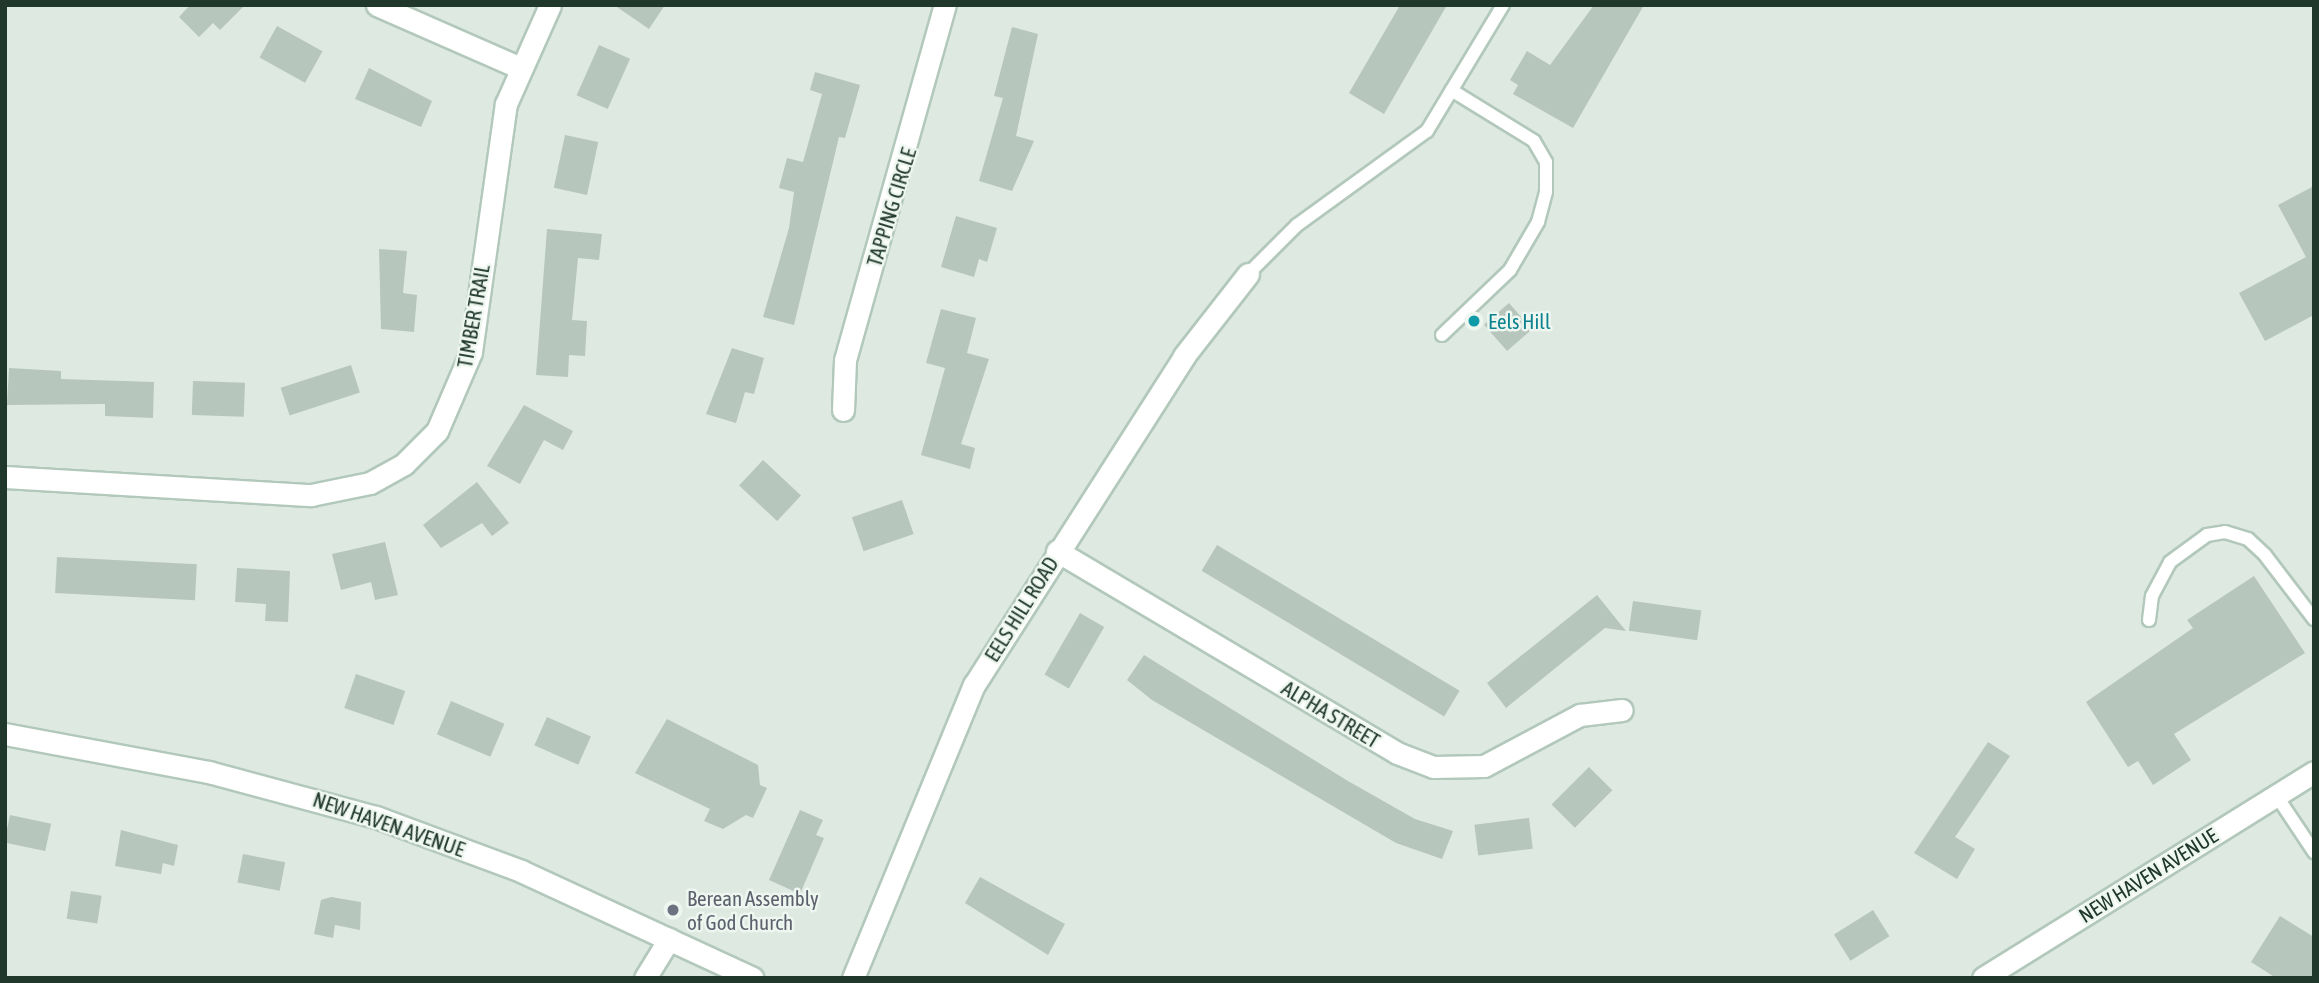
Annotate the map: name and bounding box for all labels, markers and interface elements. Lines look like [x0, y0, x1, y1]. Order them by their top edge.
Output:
street label: TAPPING CIRCLE [861, 145, 921, 269]
street label: TIMBER TRAIL [452, 262, 494, 370]
place label: Eels Hill [1488, 308, 1550, 334]
marker: Eels Hill [1466, 313, 1482, 329]
street label: EELS HILL ROAD [979, 552, 1063, 666]
street label: ALPHA STREET [1277, 675, 1385, 753]
street label: NEW HAVEN AVENUE [310, 786, 468, 862]
street label: NEW HAVEN AVENUE [2074, 822, 2222, 928]
place label: Berean Assembly of God Church [687, 885, 819, 935]
marker: Berean Assembly of God Church [665, 902, 681, 918]

